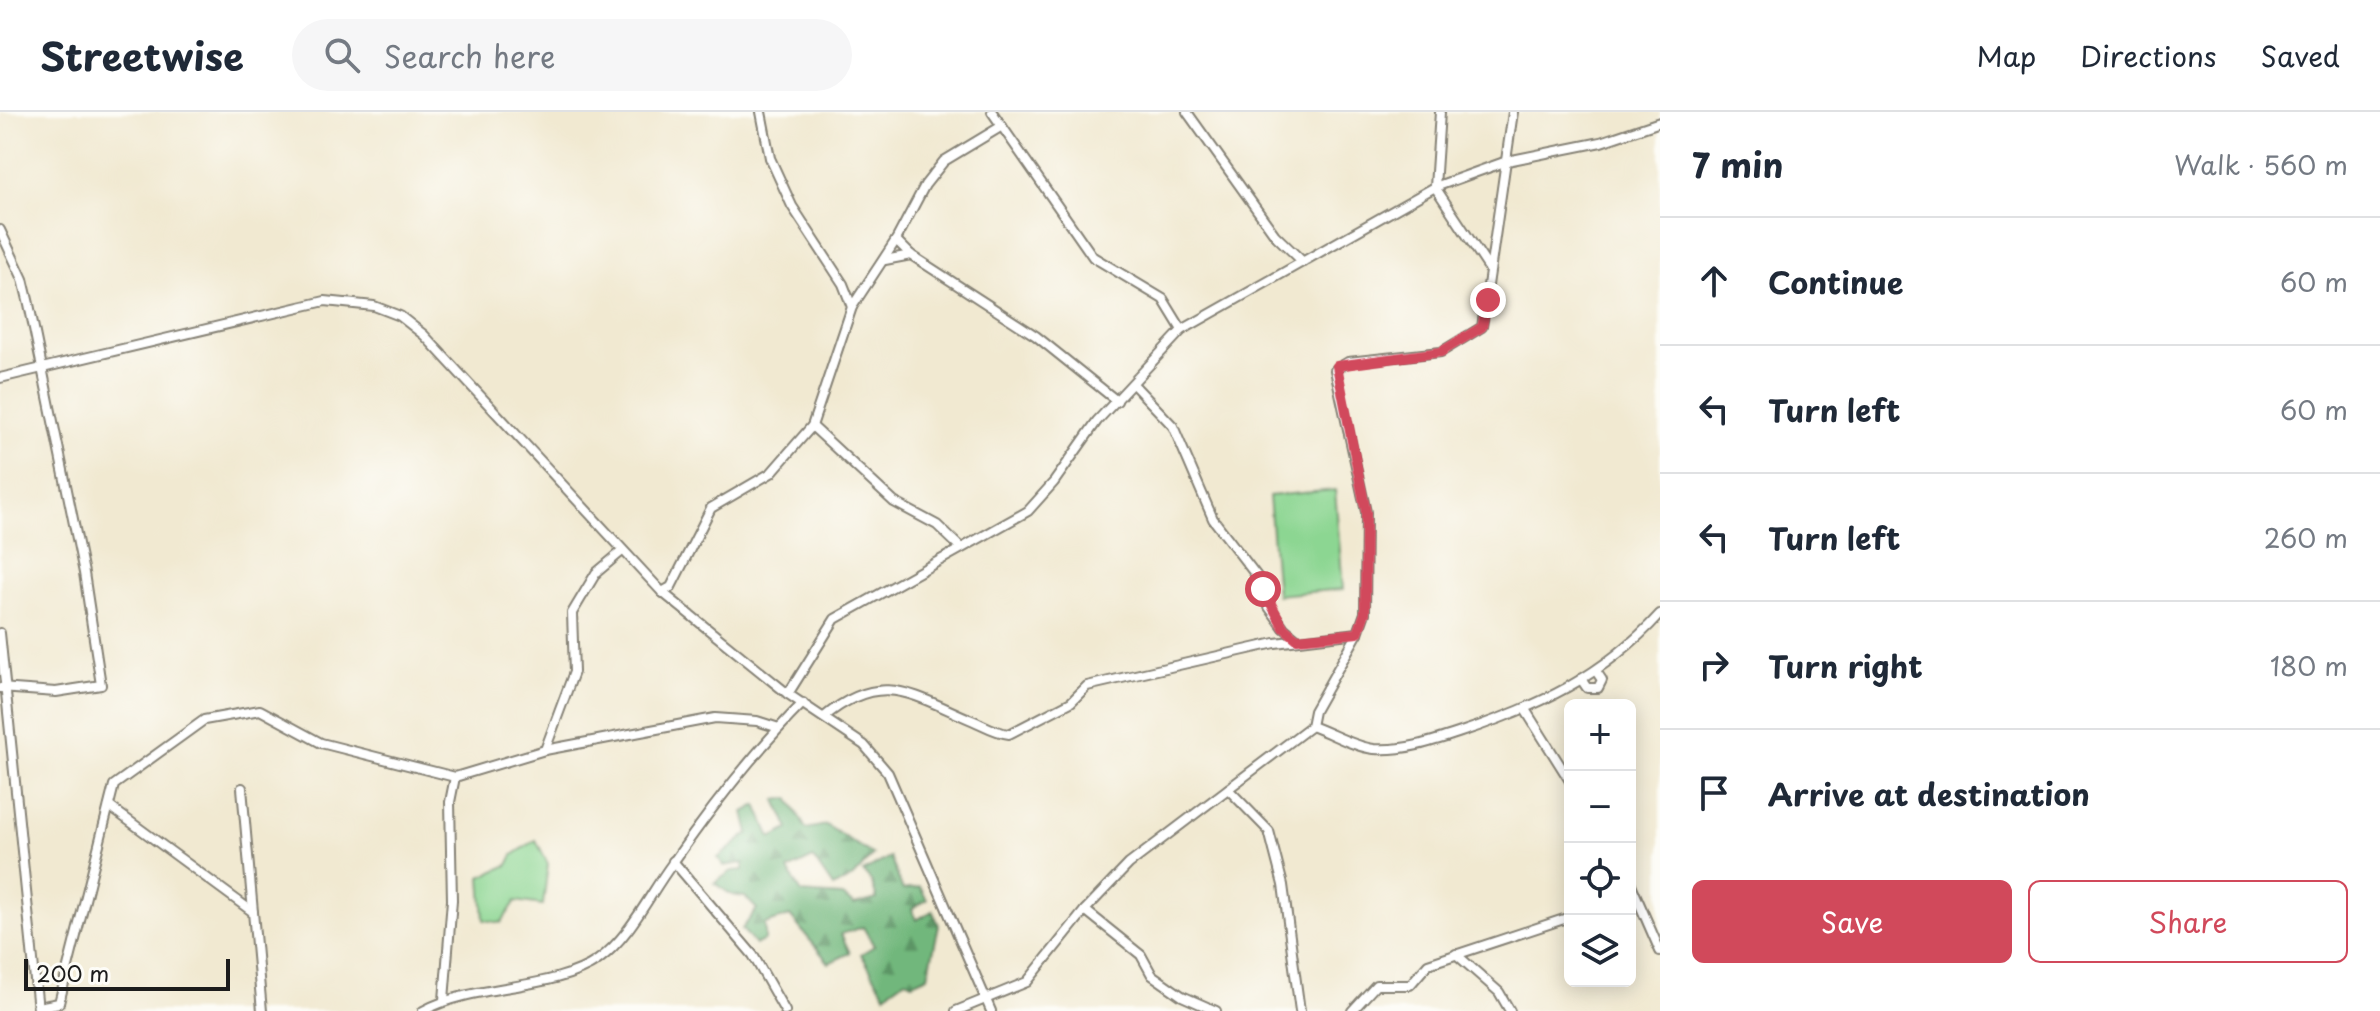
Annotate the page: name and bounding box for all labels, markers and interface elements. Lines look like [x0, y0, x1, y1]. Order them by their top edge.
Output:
search box [292, 19, 852, 91]
text: Streetwise [40, 27, 244, 84]
icon: search [320, 33, 364, 77]
text: Search here [384, 33, 555, 78]
text: Map [1977, 34, 2036, 77]
text: Directions [2080, 34, 2217, 77]
text: Saved [2261, 34, 2340, 77]
text: 7 min [1692, 138, 1783, 190]
text: Walk · 560 m [2174, 145, 2348, 184]
icon: ahead [1692, 259, 1736, 303]
text: Continue [1768, 259, 1903, 304]
text: 60 m [2280, 262, 2348, 301]
route end [1470, 282, 1506, 318]
icon: left [1692, 387, 1736, 431]
text: Turn left [1768, 387, 1900, 432]
text: 60 m [2280, 390, 2348, 429]
icon: left [1692, 515, 1736, 559]
text: Turn left [1768, 515, 1900, 560]
text: 260 m [2264, 518, 2348, 557]
route start [1245, 571, 1281, 607]
icon: right [1692, 643, 1736, 687]
text: Turn right [1768, 643, 1923, 688]
text: 180 m [2270, 646, 2348, 685]
map controls [1564, 699, 1636, 987]
button: + [1564, 699, 1636, 771]
button: − [1564, 771, 1636, 843]
icon: arrive [1692, 771, 1736, 815]
text: Arrive at destination [1768, 771, 2090, 816]
button: locate [1564, 843, 1636, 915]
button: Save [1692, 880, 2012, 963]
button: Share [2028, 880, 2348, 963]
button: layers [1564, 915, 1636, 987]
scale bar [24, 955, 230, 991]
text: 200 m [36, 956, 109, 989]

